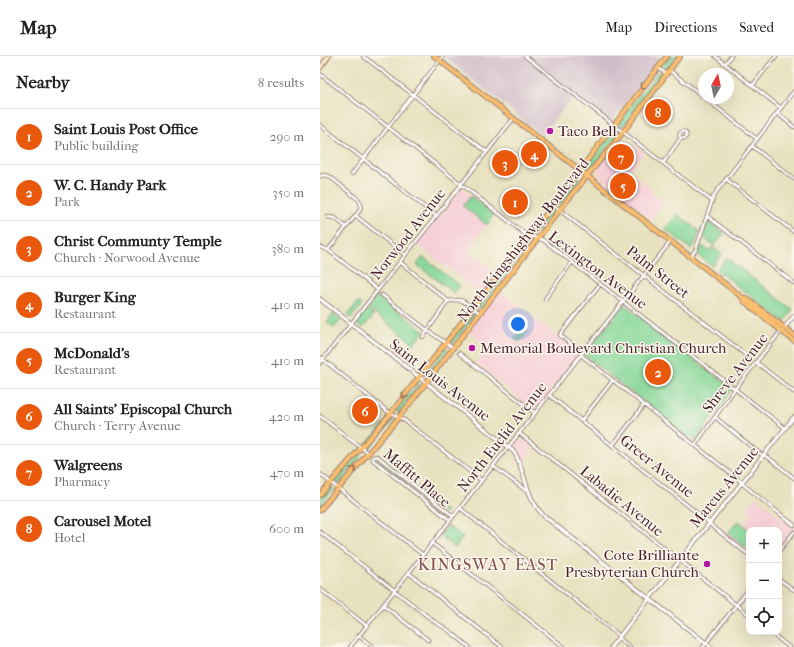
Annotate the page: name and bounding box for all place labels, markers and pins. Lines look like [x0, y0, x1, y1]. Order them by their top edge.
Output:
pin: 8 [645, 97, 671, 127]
place label: Taco Bell [558, 122, 617, 140]
marker: Taco Bell [545, 126, 555, 136]
pin: 4 [521, 139, 547, 169]
pin: 7 [608, 142, 634, 172]
pin: 3 [492, 148, 518, 178]
pin: 5 [610, 171, 636, 201]
pin: 1 [502, 187, 528, 217]
place label: Memorial Boulevard Christian Church [480, 339, 727, 357]
marker: Memorial Boulevard Christian Church [467, 343, 477, 353]
pin: 2 [645, 357, 671, 387]
pin: 6 [352, 396, 378, 426]
place label: Cote Brilliante Presbyterian Church [565, 546, 700, 581]
marker: Cote Brilliante Presbyterian Church [702, 559, 712, 569]

